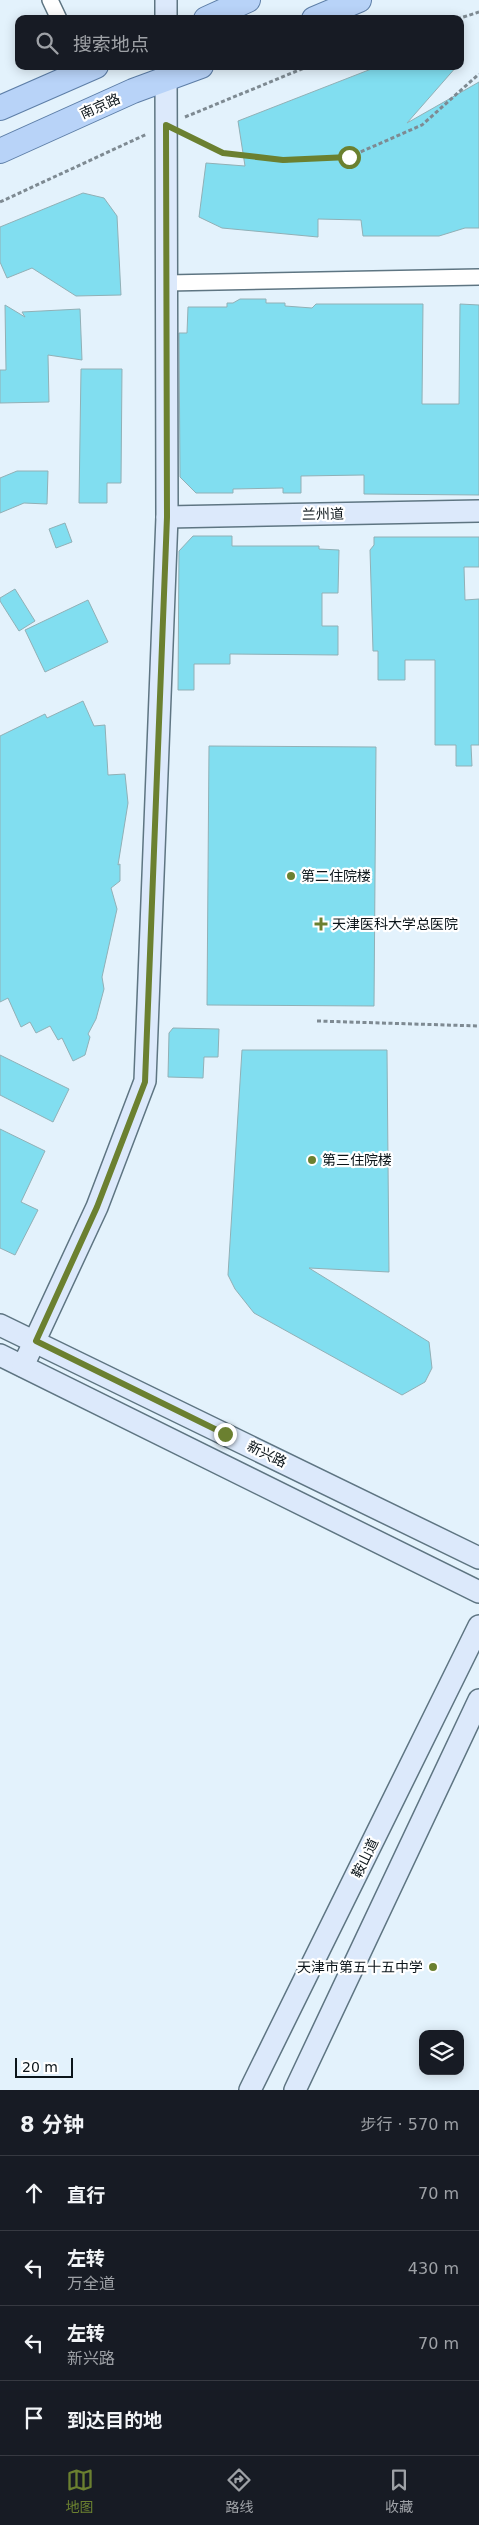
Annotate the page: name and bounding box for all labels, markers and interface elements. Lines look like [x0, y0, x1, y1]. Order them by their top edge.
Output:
search box [15, 15, 464, 70]
icon: search [33, 29, 61, 57]
text: 搜索地点 [73, 33, 149, 55]
street label: 南京路 [78, 90, 122, 122]
route start [338, 146, 361, 169]
street label: 兰州道 [302, 506, 344, 522]
place label: 第二住院楼 [301, 868, 371, 884]
marker: 第二住院楼 [285, 870, 297, 882]
place label: 天津医科大学总医院 [332, 916, 458, 932]
marker: 天津医科大学总医院 [314, 917, 328, 931]
place label: 第三住院楼 [322, 1152, 392, 1168]
marker: 第三住院楼 [306, 1154, 318, 1166]
route end [214, 1423, 237, 1446]
street label: 新兴路 [245, 1438, 289, 1470]
street label: 鞍山道 [349, 1836, 381, 1880]
place label: 天津市第五十五中学 [297, 1959, 423, 1975]
marker: 天津市第五十五中学 [427, 1961, 439, 1973]
map controls [419, 2030, 464, 2075]
button: layers [419, 2030, 464, 2075]
scale bar [15, 2055, 72, 2078]
text: 20 m [22, 2059, 58, 2075]
text: 8 分钟 [20, 2113, 84, 2137]
text: 步行 · 570 m [361, 2115, 459, 2134]
icon: ahead [20, 2179, 48, 2207]
text: 直行 [67, 2184, 105, 2206]
text: 70 m [418, 2184, 459, 2203]
text: 左转 [67, 2247, 105, 2269]
icon: left [20, 2254, 48, 2282]
text: 430 m [408, 2259, 459, 2278]
text: 万全道 [67, 2274, 115, 2293]
text: 左转 [67, 2322, 105, 2344]
icon: left [20, 2329, 48, 2357]
text: 70 m [418, 2334, 459, 2353]
text: 新兴路 [67, 2349, 115, 2368]
icon: arrive [20, 2404, 48, 2432]
text: 到达目的地 [67, 2409, 162, 2431]
tab: 地图 [66, 2466, 94, 2516]
tab: 路线 [225, 2466, 253, 2516]
tab: 收藏 [385, 2466, 413, 2516]

